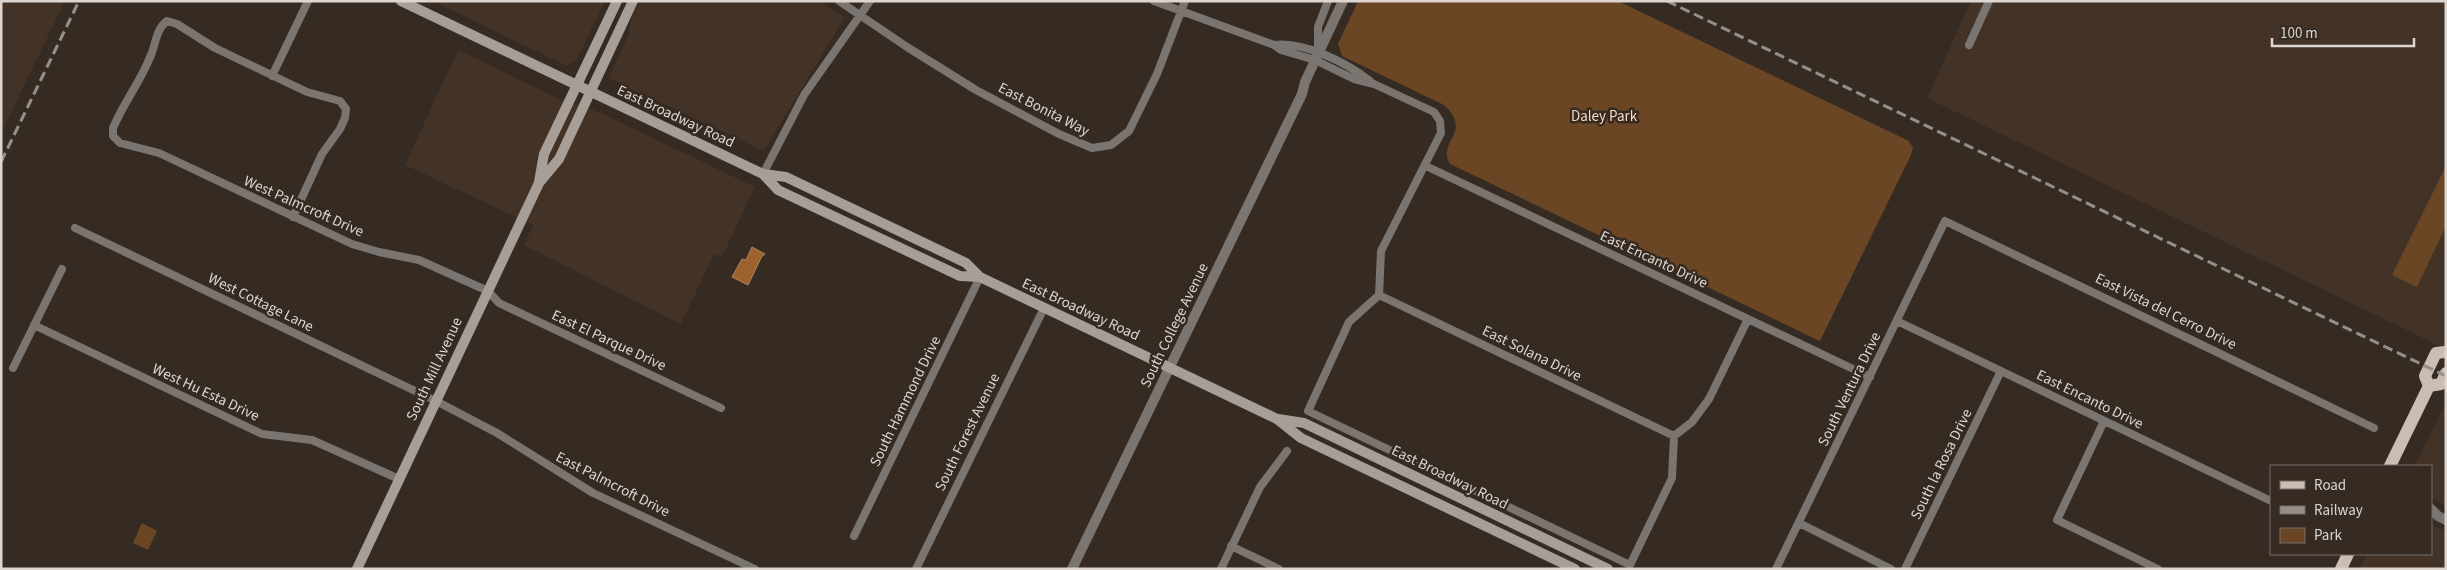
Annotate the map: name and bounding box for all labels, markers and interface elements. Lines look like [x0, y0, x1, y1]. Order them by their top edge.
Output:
scale bar [2272, 15, 2414, 47]
text: 100 m [2280, 23, 2318, 44]
street label: East Bonita Way [995, 77, 1093, 141]
street label: East Broadway Road [614, 80, 738, 153]
park label: Daley Park [1571, 106, 1638, 127]
street label: West Palmcroft Drive [240, 171, 367, 242]
street label: East Encanto Drive [1597, 225, 1711, 294]
street label: South College Avenue [1135, 259, 1214, 391]
street label: West Cottage Lane [204, 268, 317, 337]
street label: East Vista del Cerro Drive [2092, 268, 2240, 355]
street label: East Broadway Road [1019, 273, 1143, 346]
street label: East El Parque Drive [548, 305, 669, 376]
street label: South Mill Avenue [401, 314, 468, 424]
street label: East Solana Drive [1478, 320, 1585, 387]
street label: South Ventura Drive [1813, 329, 1886, 450]
street label: South Hammond Drive [865, 332, 946, 470]
street label: West Hu Esta Drive [149, 358, 263, 426]
street label: East Encanto Drive [2033, 364, 2147, 434]
street label: South Forest Avenue [930, 370, 1005, 495]
street label: South la Rosa Drive [1906, 405, 1977, 523]
street label: East Broadway Road [1388, 440, 1512, 515]
street label: East Palmcroft Drive [552, 447, 673, 522]
legend [2270, 465, 2432, 555]
text: Road [2314, 475, 2346, 496]
text: Railway [2314, 500, 2363, 521]
text: Park [2314, 525, 2343, 546]

